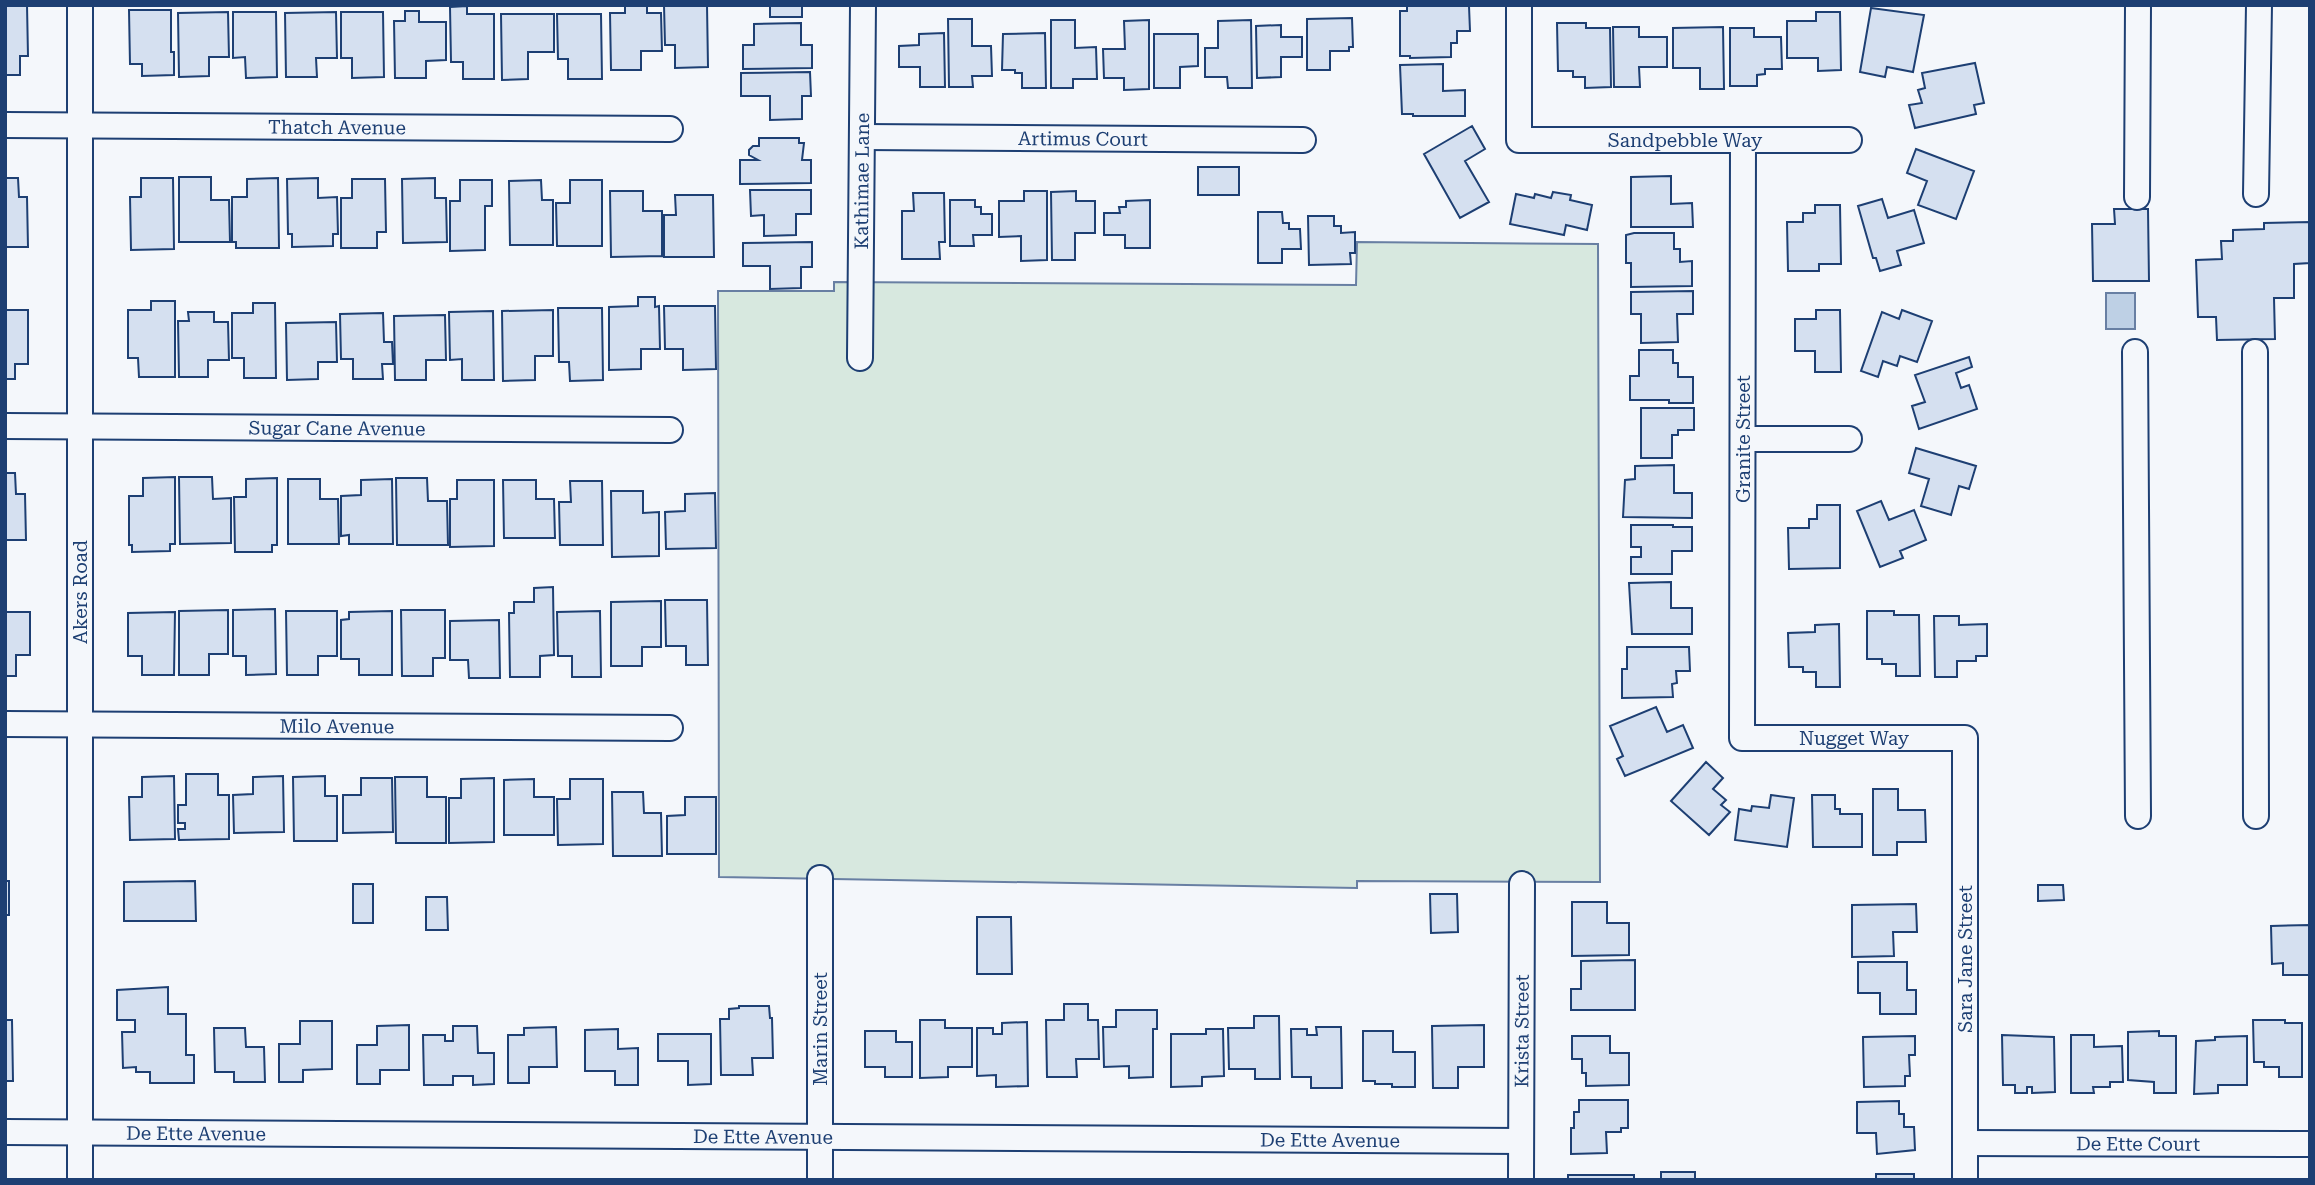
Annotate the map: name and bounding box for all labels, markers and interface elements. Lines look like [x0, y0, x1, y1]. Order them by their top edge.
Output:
street label: Kathimae Lane [849, 113, 874, 249]
street label: Thatch Avenue [268, 115, 406, 139]
street label: Artimus Court [1018, 127, 1148, 150]
street label: Sandpebble Way [1608, 129, 1763, 152]
street label: Granite Street [1732, 375, 1755, 503]
street label: Sugar Cane Avenue [249, 416, 425, 440]
street label: Akers Road [69, 540, 92, 644]
street label: Milo Avenue [280, 714, 394, 738]
street label: Nugget Way [1799, 727, 1910, 750]
street label: Sara Jane Street [1954, 885, 1977, 1033]
street label: Marin Street [809, 972, 832, 1086]
street label: Krista Street [1510, 974, 1533, 1088]
street label: De Ette Avenue [126, 1121, 266, 1145]
street label: De Ette Avenue [693, 1125, 833, 1148]
street label: De Ette Avenue [1260, 1128, 1400, 1152]
street label: De Ette Court [2076, 1132, 2200, 1155]

